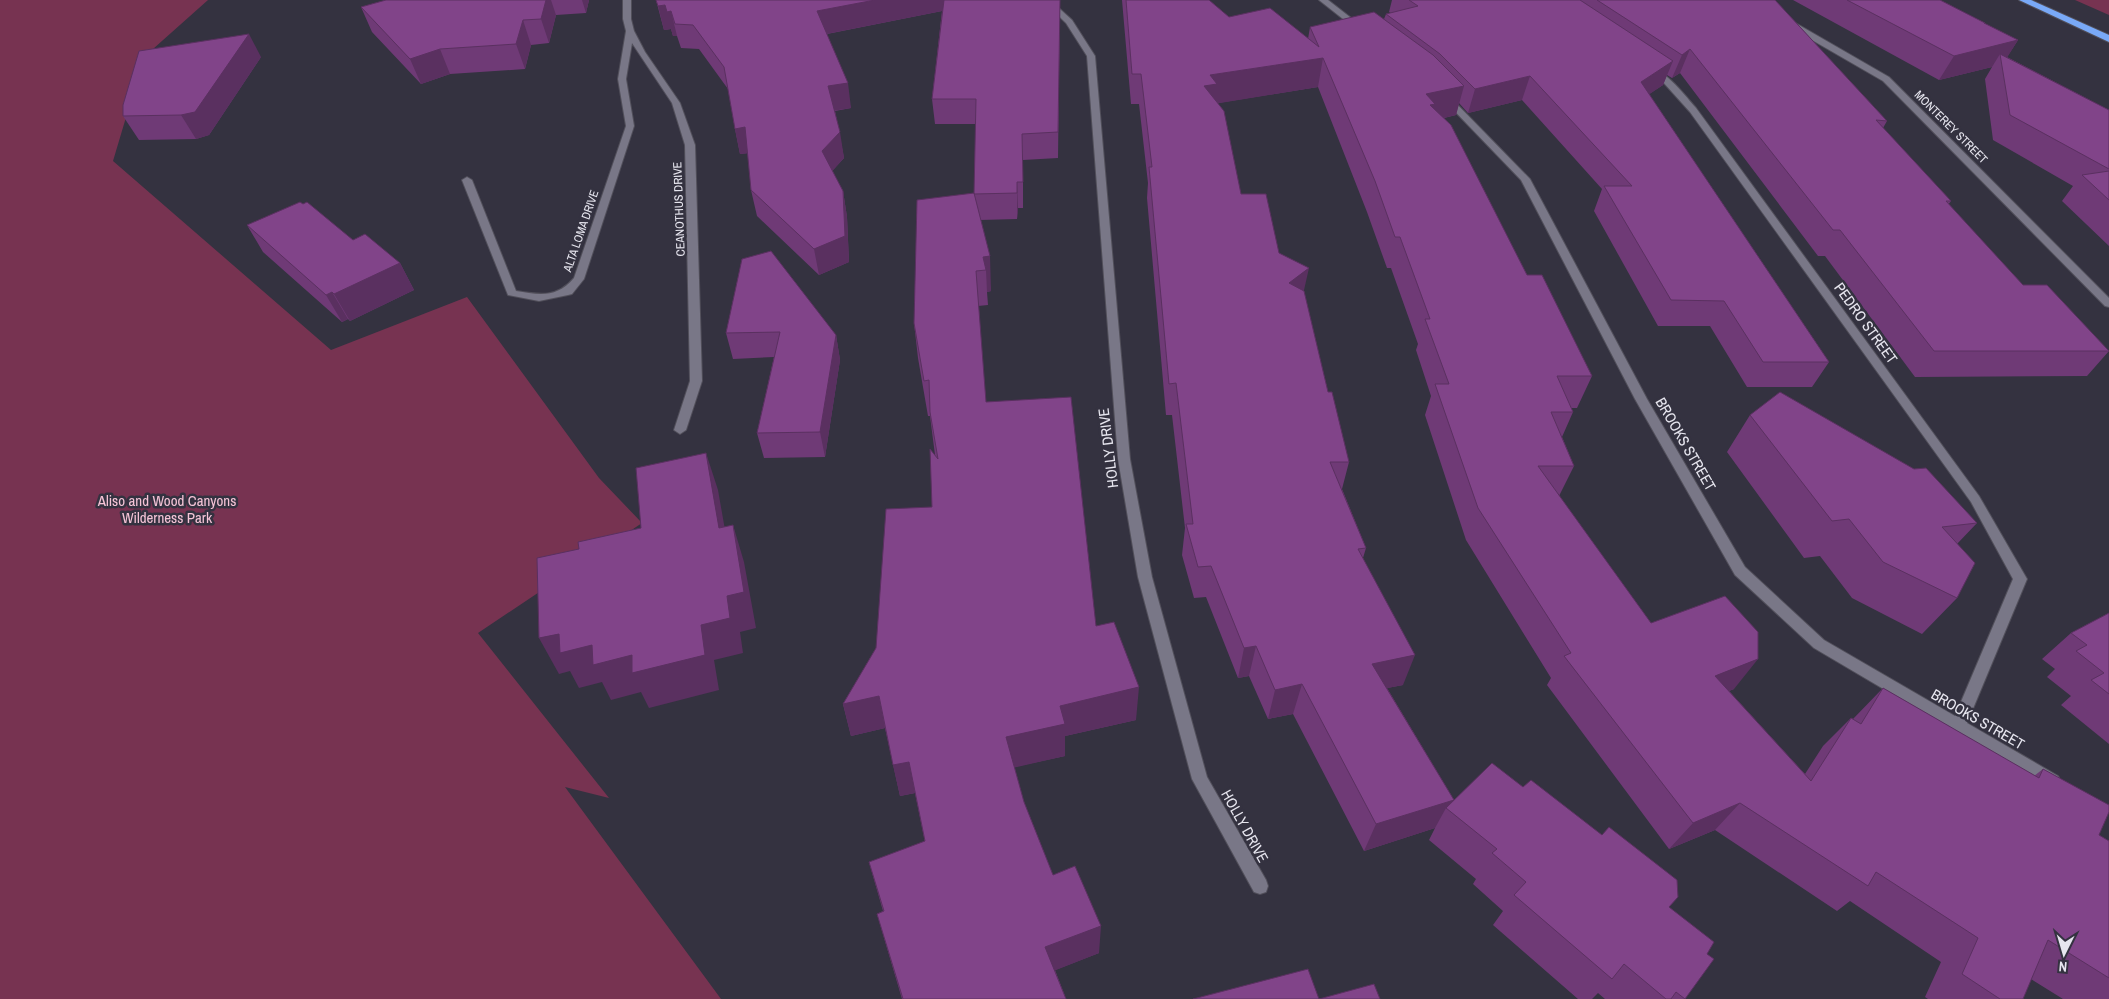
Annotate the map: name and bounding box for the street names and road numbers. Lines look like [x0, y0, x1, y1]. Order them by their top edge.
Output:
street label: MONTEREY STREET [1911, 87, 1991, 167]
street label: CEANOTHUS DRIVE [669, 161, 689, 257]
street label: ALTA LOMA DRIVE [559, 188, 602, 275]
street label: PEDRO STREET [1829, 278, 1903, 368]
street label: BROOKS STREET [1651, 393, 1721, 495]
street label: HOLLY DRIVE [1093, 407, 1123, 489]
street label: BROOKS STREET [1927, 684, 2029, 754]
street label: HOLLY DRIVE [1216, 786, 1274, 866]

